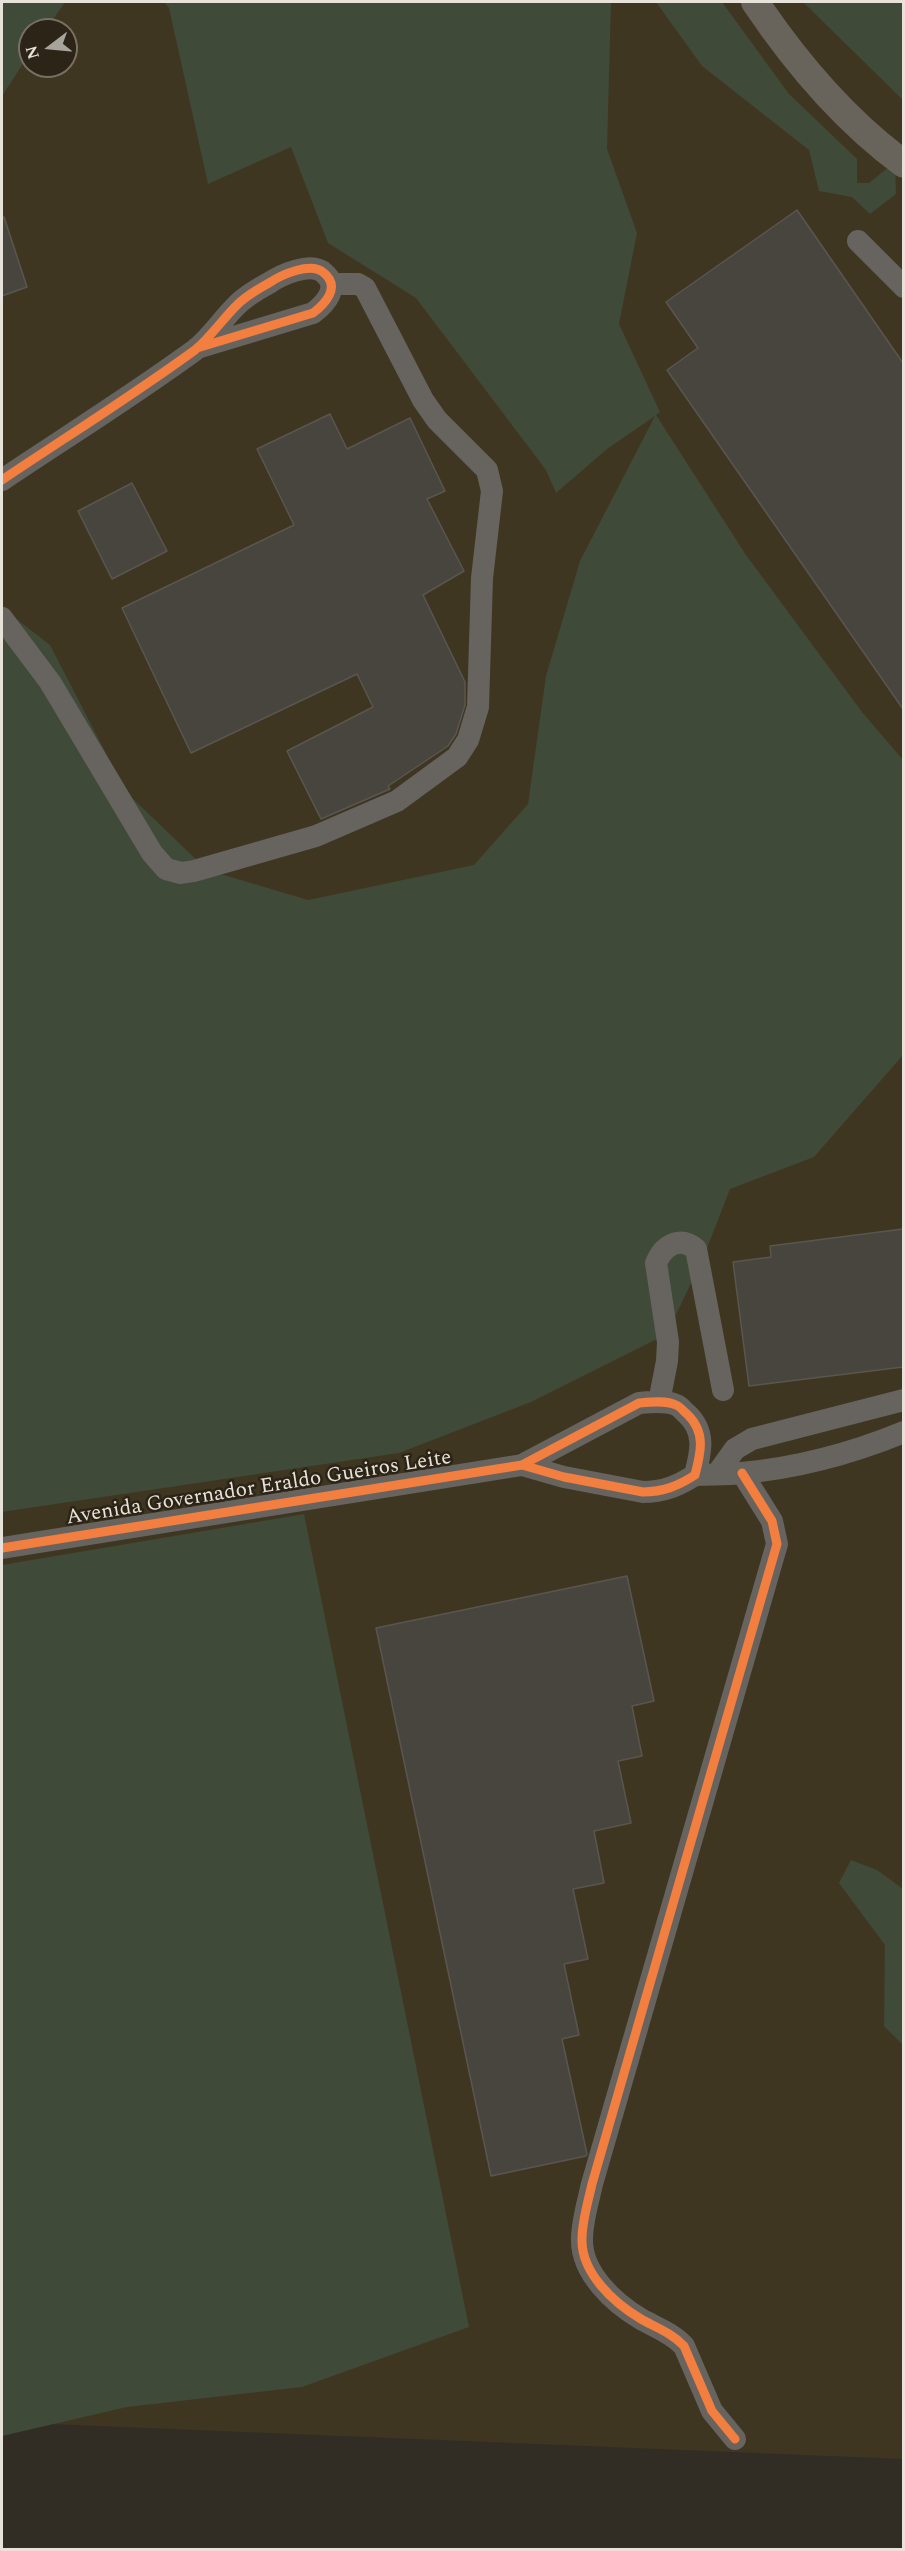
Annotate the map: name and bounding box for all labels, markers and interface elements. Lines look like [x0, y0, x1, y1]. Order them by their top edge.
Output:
north arrow [18, 18, 78, 78]
text: N [19, 43, 46, 62]
street label: Avenida Governador Eraldo Gueiros Leite [65, 1446, 453, 1532]

